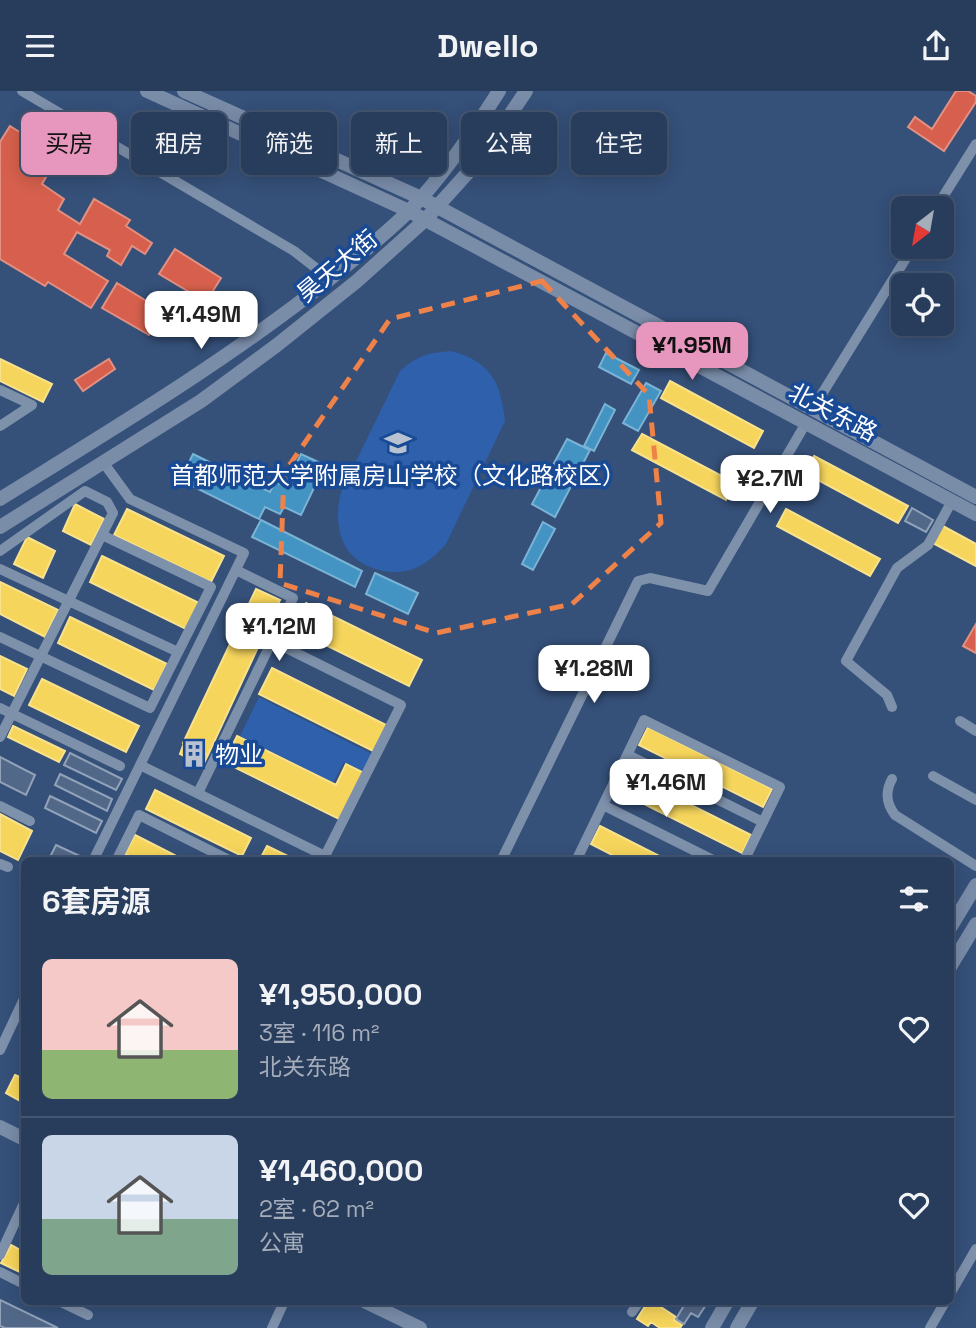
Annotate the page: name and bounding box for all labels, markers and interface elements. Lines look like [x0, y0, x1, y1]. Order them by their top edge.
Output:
text: Dwello [437, 26, 539, 66]
icon: menu [21, 27, 59, 65]
icon: share [917, 27, 955, 65]
chip: 买房 [21, 112, 117, 175]
chip: 租房 [131, 112, 227, 175]
chip: 筛选 [241, 112, 337, 175]
chip: 新上 [351, 112, 447, 175]
chip: 公寓 [461, 112, 557, 175]
chip: 住宅 [571, 112, 667, 175]
north arrow [891, 196, 954, 259]
map controls [891, 196, 954, 336]
street label: 昊天大街 [290, 223, 384, 309]
button: locate [891, 273, 954, 336]
pin: ¥1.49M [144, 292, 258, 351]
text: ¥1.49M [161, 299, 241, 329]
pin: ¥1.95M [635, 323, 749, 382]
text: ¥1.95M [652, 330, 732, 360]
street label: 北关东路 [783, 376, 883, 448]
school or university icon: 首都师范大学附属房山学校（文化路校区） [383, 428, 413, 458]
pin: ¥2.7M [721, 455, 819, 515]
place label: 首都师范大学附属房山学校（文化路校区） [170, 460, 626, 491]
text: ¥2.7M [736, 463, 804, 493]
pin: ¥1.12M [222, 603, 336, 663]
text: ¥1.12M [242, 611, 316, 641]
pin: ¥1.28M [537, 645, 651, 705]
text: ¥1.28M [554, 653, 634, 683]
building icon: 物业 [179, 739, 209, 769]
place label: 物业 [215, 739, 263, 770]
pin: ¥1.46M [609, 759, 723, 819]
text: ¥1.46M [626, 767, 706, 797]
icon: filters [895, 880, 933, 918]
text: 6套房源 [42, 882, 151, 921]
text: ¥1,950,000 [259, 975, 422, 1014]
icon: home [98, 987, 182, 1071]
icon: heart [895, 1010, 933, 1048]
text: 3室 · 116 m² [259, 1018, 379, 1048]
text: 北关东路 [259, 1052, 351, 1082]
text: ¥1,460,000 [259, 1151, 423, 1190]
icon: home [98, 1163, 182, 1247]
icon: heart [895, 1186, 933, 1224]
text: 2室 · 62 m² [259, 1194, 374, 1224]
text: 公寓 [259, 1228, 305, 1258]

